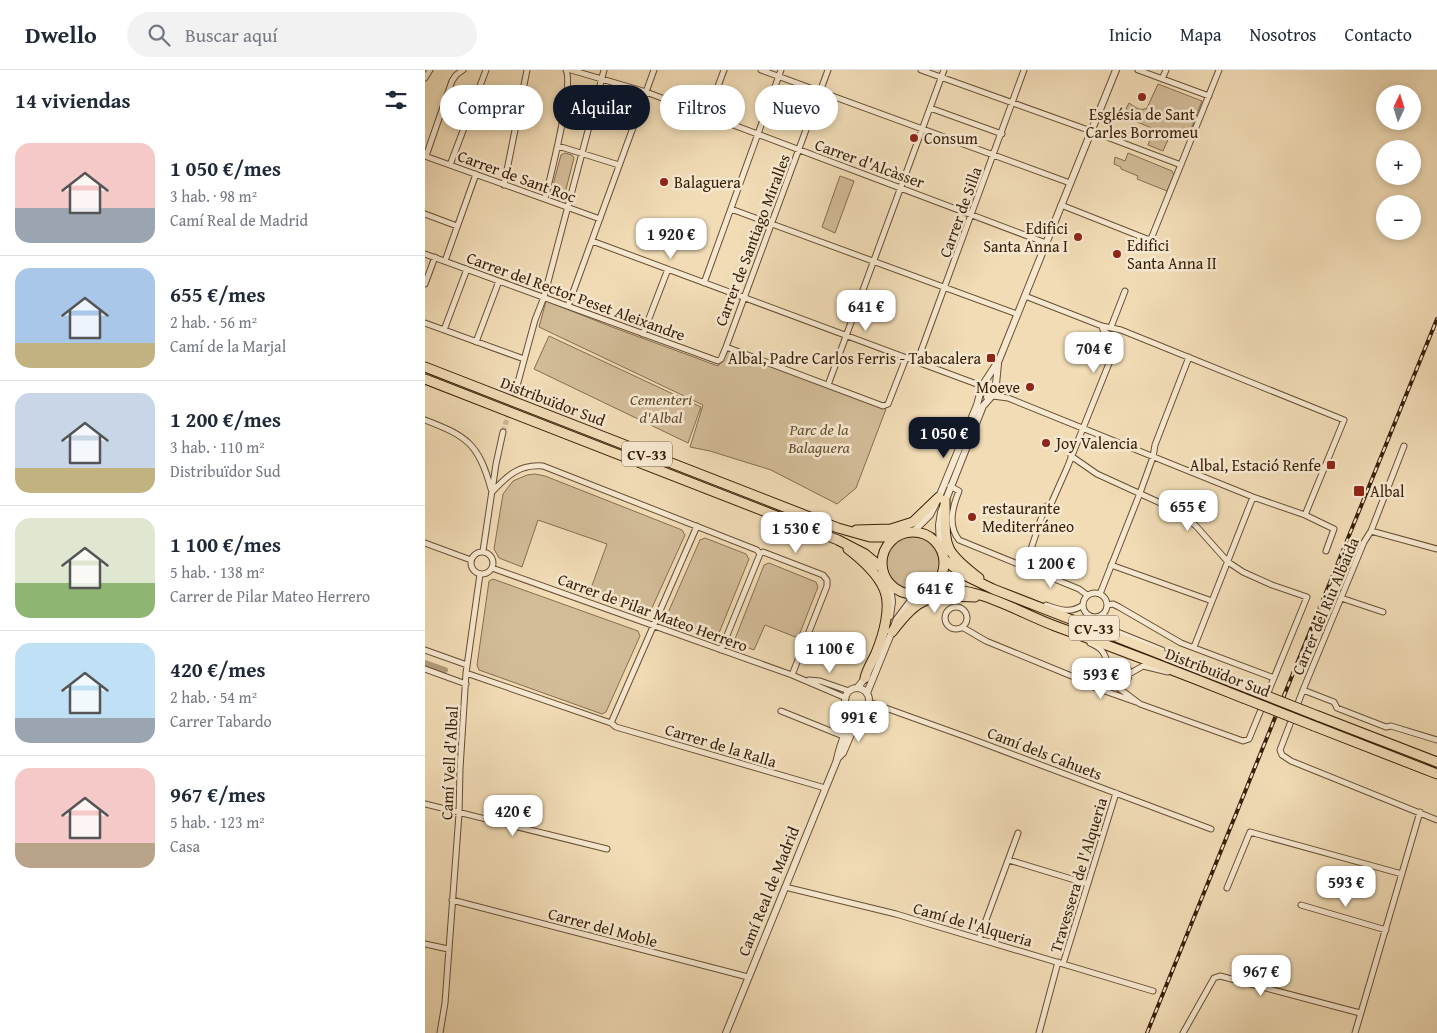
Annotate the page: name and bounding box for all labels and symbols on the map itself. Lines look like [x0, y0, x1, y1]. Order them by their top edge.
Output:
north arrow [1376, 85, 1421, 130]
marker: Església de Sant Carles Borromeu [1136, 91, 1148, 103]
place label: Església de Sant Carles Borromeu [1086, 102, 1198, 144]
place label: Consum [924, 126, 978, 150]
street label: Carrer d'Alcàsser [812, 132, 929, 194]
marker: Consum [908, 132, 920, 144]
street label: Carrer de Sant Roc [454, 143, 580, 209]
street label: Carrer de Santiago Miralles [708, 150, 796, 330]
street label: Carrer de Silla [932, 163, 988, 261]
place label: Balaguera [674, 170, 741, 194]
marker: Balaguera [658, 176, 670, 188]
place label: Edifici Santa Anna I [983, 216, 1069, 258]
pin: 1 920 € [625, 218, 717, 260]
marker: Edifici Santa Anna I [1072, 231, 1084, 243]
place label: Edifici Santa Anna II [1127, 233, 1217, 275]
street label: Carrer del Rector Peset Aleixandre [463, 245, 689, 347]
marker: Edifici Santa Anna II [1111, 248, 1123, 260]
pin: 641 € [831, 290, 901, 332]
pin: 704 € [1059, 332, 1129, 374]
place label: Albal, Padre Carlos Ferris - Tabacalera [728, 346, 981, 370]
marker: Albal, Padre Carlos Ferris - Tabacalera [985, 352, 997, 364]
street label: Distribuïdor Sud [497, 370, 609, 432]
place label: Moeve [976, 375, 1020, 399]
marker: Moeve [1024, 381, 1036, 393]
park label: Cementeri d'Albal [630, 387, 692, 429]
pin: 1 050 € [898, 416, 990, 459]
park label: Parc de la Balaguera [787, 417, 850, 459]
place label: Joy Valencia [1054, 431, 1138, 455]
marker: Joy Valencia [1040, 437, 1052, 449]
road number: CV-33 [622, 442, 672, 466]
place label: Albal, Estació Renfe [1190, 453, 1321, 477]
marker: Albal, Estació Renfe [1325, 459, 1337, 471]
place label: Albal [1370, 479, 1405, 503]
marker: Albal [1352, 484, 1366, 498]
pin: 655 € [1153, 490, 1223, 532]
place label: restaurante Mediterráneo [982, 496, 1074, 538]
marker: restaurante Mediterráneo [966, 511, 978, 523]
pin: 1 530 € [750, 512, 842, 554]
street label: Carrer del Riu Albaida [1285, 533, 1365, 679]
pin: 1 200 € [1005, 546, 1097, 589]
street label: Carrer de Pilar Mateo Herrero [555, 566, 751, 658]
pin: 641 € [900, 572, 970, 614]
road number: CV-33 [1069, 616, 1119, 640]
pin: 1 100 € [784, 632, 876, 674]
street label: Distribuïdor Sud [1162, 641, 1274, 703]
pin: 593 € [1066, 658, 1136, 700]
pin: 991 € [824, 700, 894, 743]
street label: Camí Vell d'Albal [434, 705, 464, 821]
street label: Carrer de la Ralla [662, 717, 780, 773]
street label: Camí dels Cahuets [984, 720, 1106, 786]
pin: 420 € [478, 794, 548, 837]
street label: Travessera de l'Alqueria [1043, 794, 1113, 956]
street label: Camí Real de Madrid [731, 822, 805, 959]
pin: 593 € [1311, 866, 1381, 908]
street label: Camí de l'Alqueria [911, 896, 1036, 953]
street label: Carrer del Moble [546, 901, 660, 953]
pin: 967 € [1226, 954, 1296, 997]

